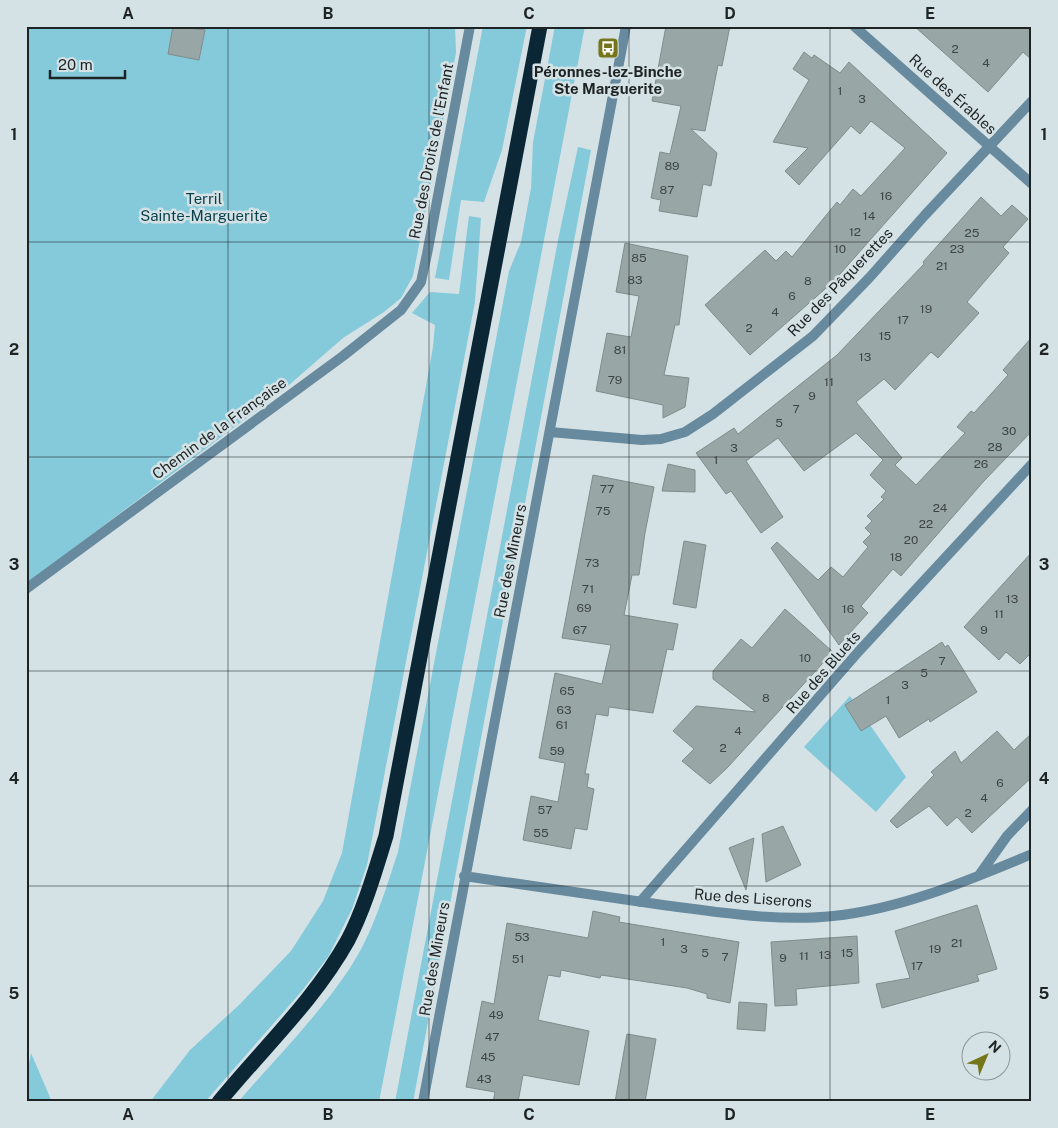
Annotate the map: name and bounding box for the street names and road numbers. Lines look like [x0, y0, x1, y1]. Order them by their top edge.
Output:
street label: Rue des Érables [906, 50, 1000, 138]
street label: Rue des Droits de l'Enfant [406, 61, 456, 240]
street label: Rue des Pâquerettes [784, 224, 896, 340]
street label: Chemin de la Française [149, 374, 289, 482]
street label: Rue des Mineurs [491, 503, 529, 619]
street label: Rue des Bluets [783, 627, 863, 717]
street label: Rue des Liserons [694, 885, 812, 911]
street label: Rue des Mineurs [416, 901, 452, 1017]

